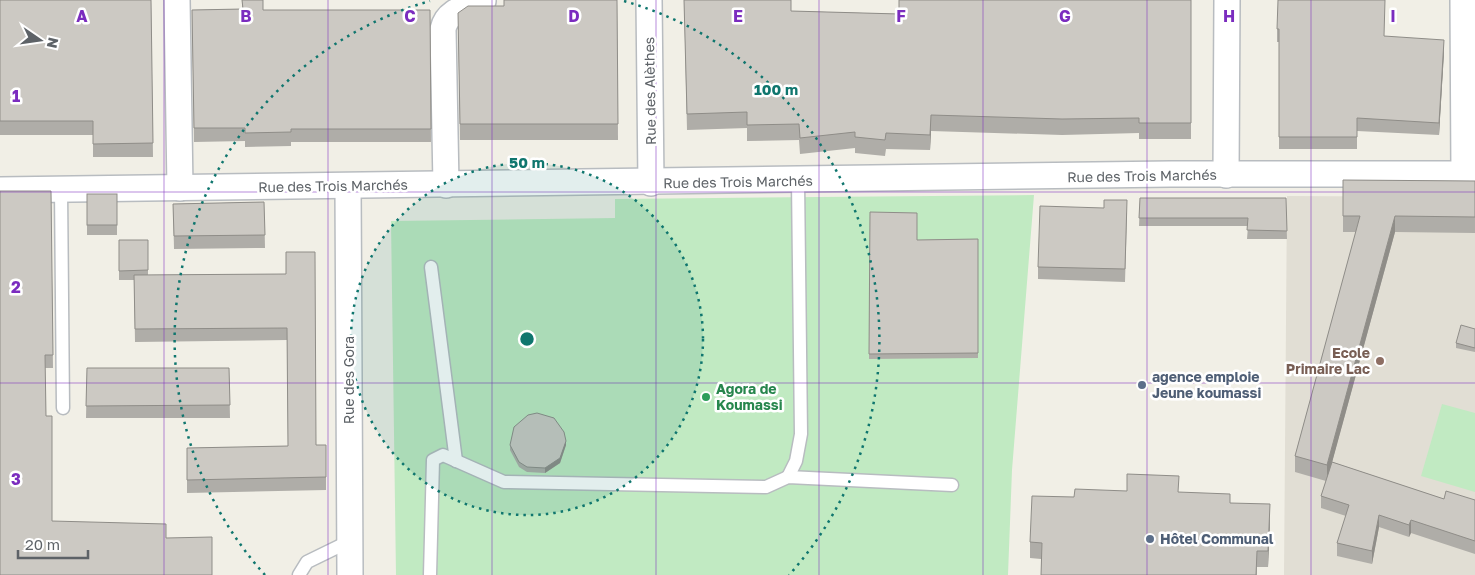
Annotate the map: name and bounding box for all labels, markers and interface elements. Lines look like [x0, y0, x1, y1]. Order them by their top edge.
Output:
text: A [76, 6, 88, 26]
text: B [240, 6, 252, 26]
text: C [404, 6, 416, 26]
text: D [568, 6, 580, 26]
text: E [733, 6, 743, 26]
text: F [896, 6, 906, 26]
text: G [1059, 6, 1071, 26]
text: H [1223, 6, 1235, 26]
text: I [1390, 6, 1396, 26]
north arrow [15, 15, 65, 65]
text: N [44, 36, 63, 50]
street label: Rue des Alèthes [640, 37, 659, 145]
text: 100 m [754, 80, 798, 98]
text: 1 [12, 86, 20, 106]
text: 50 m [509, 153, 545, 171]
street label: Rue des Trois Marchés [1067, 166, 1217, 185]
street label: Rue des Trois Marchés [663, 172, 813, 191]
street label: Rue des Trois Marchés [258, 176, 408, 195]
text: 2 [11, 277, 21, 297]
centre of rings [518, 330, 536, 348]
street label: Rue des Gora [340, 336, 357, 424]
place label: Ecole Primaire Lac [1286, 344, 1370, 377]
marker: Ecole Primaire Lac [1374, 355, 1386, 367]
place label: agence emploie Jeune koumassi [1152, 368, 1261, 401]
marker: agence emploie Jeune koumassi [1136, 379, 1148, 391]
place label: Agora de Koumassi [716, 380, 783, 413]
marker: Agora de Koumassi [700, 391, 712, 403]
text: 3 [11, 469, 21, 489]
scale bar [18, 528, 88, 560]
place label: Hôtel Communal [1160, 530, 1274, 547]
marker: Hôtel Communal [1144, 533, 1156, 545]
text: 20 m [25, 535, 60, 553]

